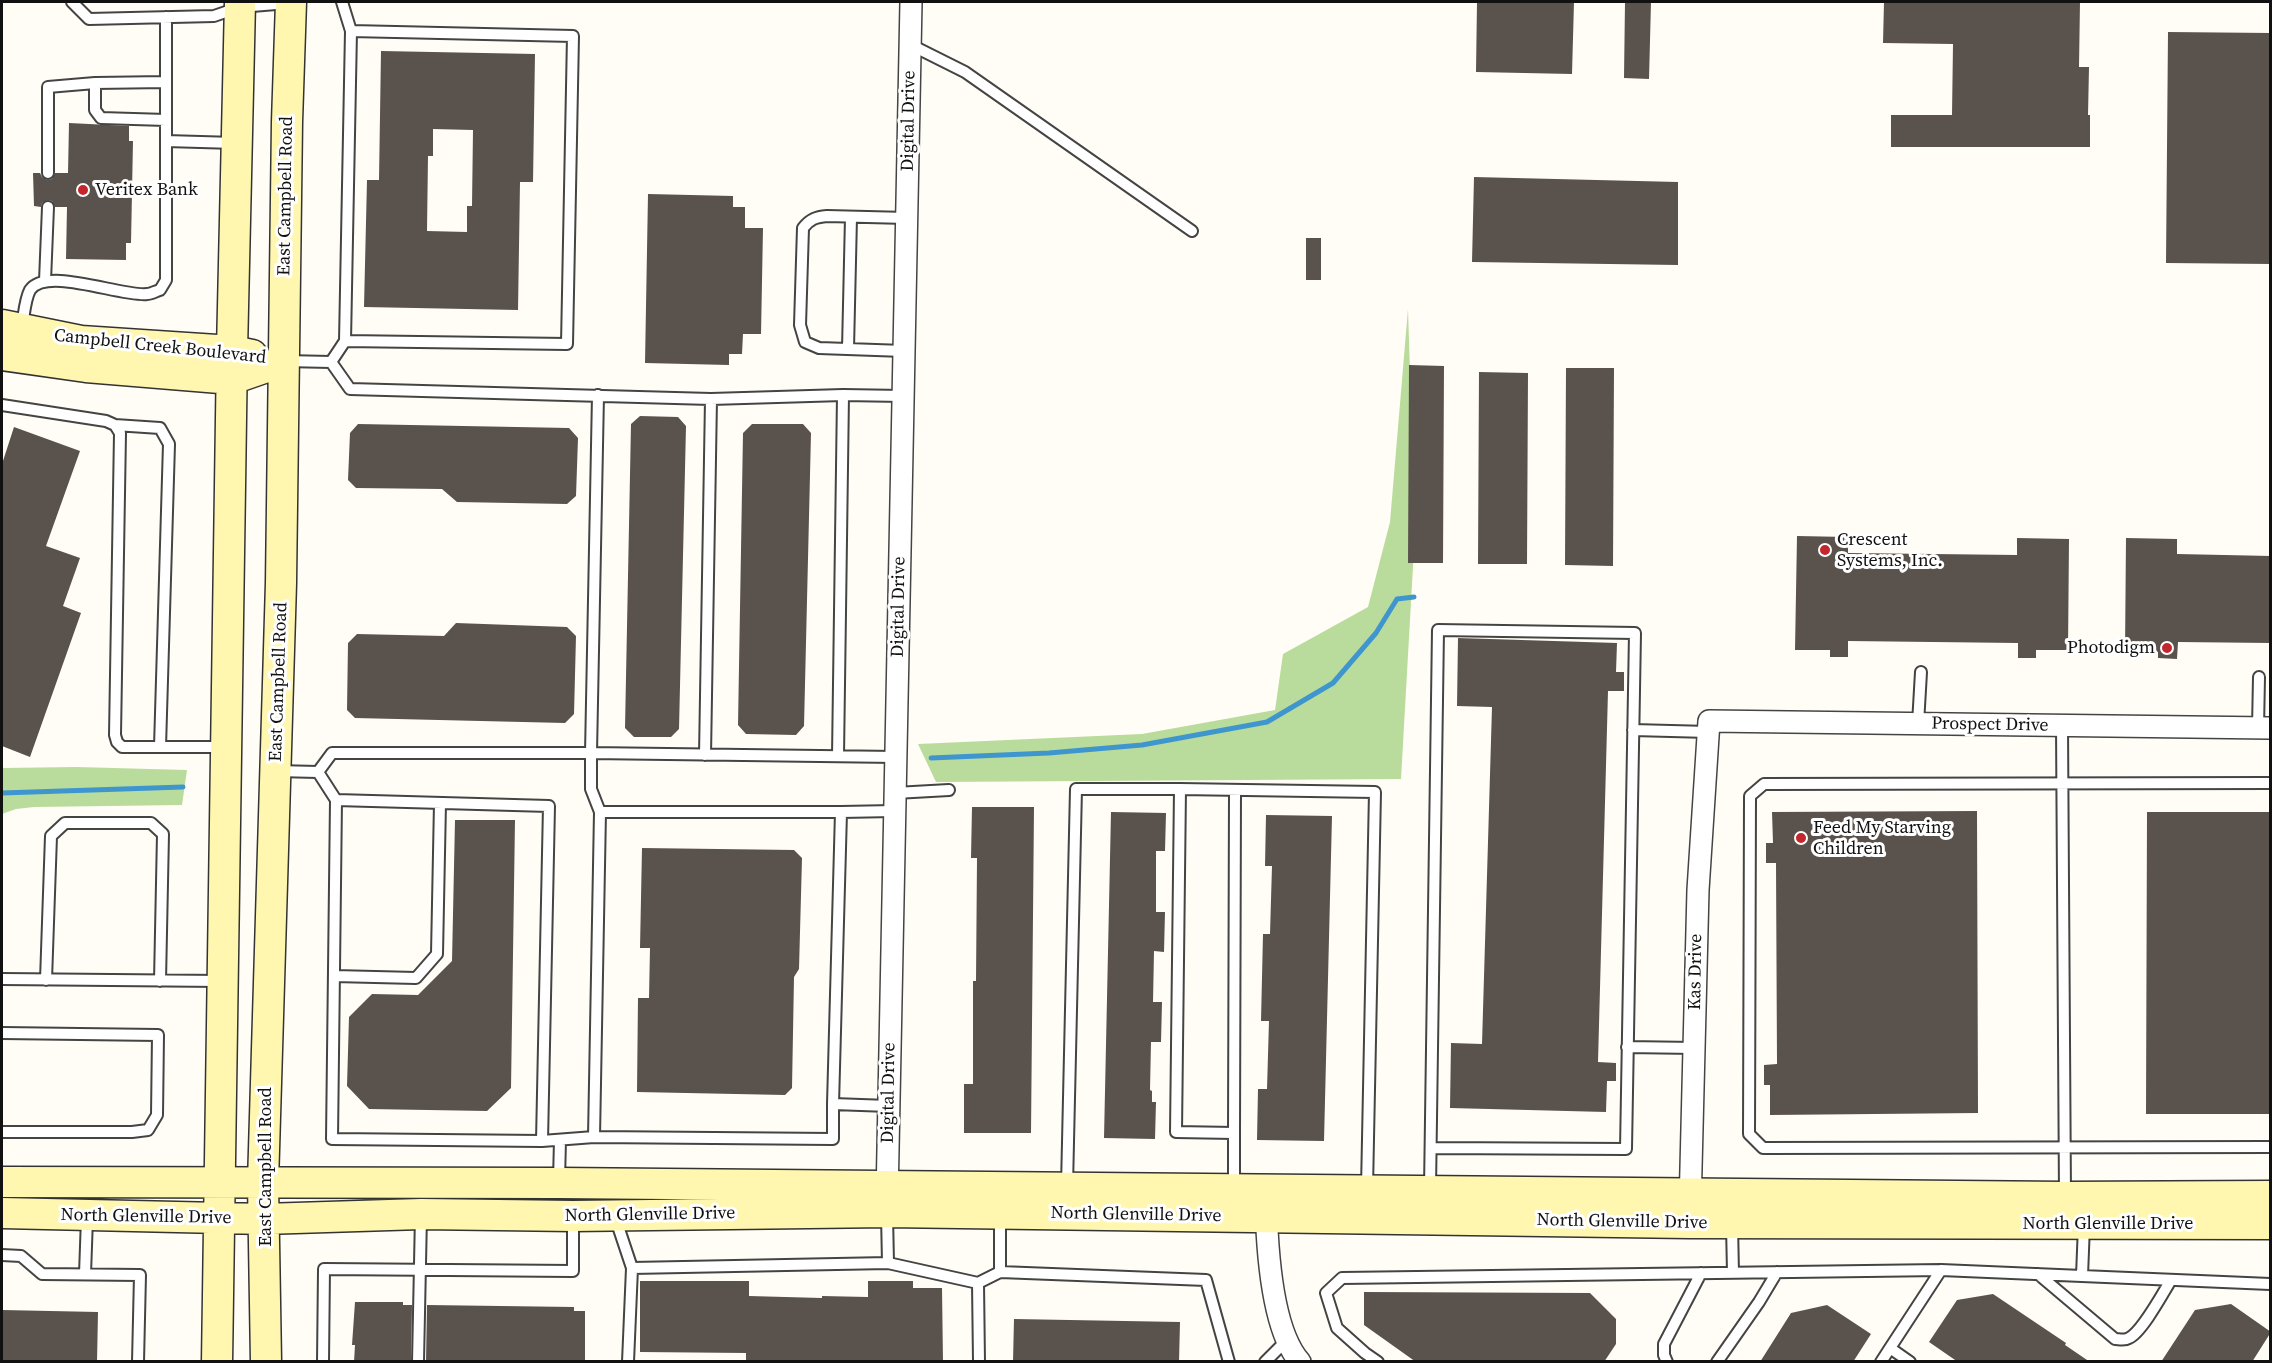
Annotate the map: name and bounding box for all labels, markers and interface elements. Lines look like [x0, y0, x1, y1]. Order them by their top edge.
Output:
street label: Digital Drive [897, 70, 921, 172]
street label: East Campbell Road [274, 116, 298, 276]
place label: Veritex Bank [95, 179, 198, 201]
marker: Veritex Bank [76, 183, 90, 197]
street label: Campbell Creek Boulevard [53, 325, 267, 369]
place label: Crescent Systems, Inc. [1837, 529, 1943, 572]
marker: Crescent Systems, Inc. [1818, 543, 1832, 557]
street label: Digital Drive [887, 556, 911, 658]
street label: East Campbell Road [265, 602, 293, 762]
place label: Photodigm [2067, 637, 2155, 659]
marker: Photodigm [2160, 641, 2174, 655]
street label: Prospect Drive [1931, 713, 2049, 737]
place label: Feed My Starving Children [1813, 817, 1951, 860]
marker: Feed My Starving Children [1794, 831, 1808, 845]
street label: Kas Drive [1685, 934, 1707, 1010]
street label: Digital Drive [877, 1042, 901, 1144]
street label: East Campbell Road [255, 1087, 277, 1247]
street label: North Glenville Drive [564, 1203, 736, 1227]
street label: North Glenville Drive [1050, 1203, 1222, 1227]
street label: North Glenville Drive [60, 1205, 232, 1229]
street label: North Glenville Drive [1536, 1210, 1708, 1234]
street label: North Glenville Drive [2023, 1213, 2193, 1235]

